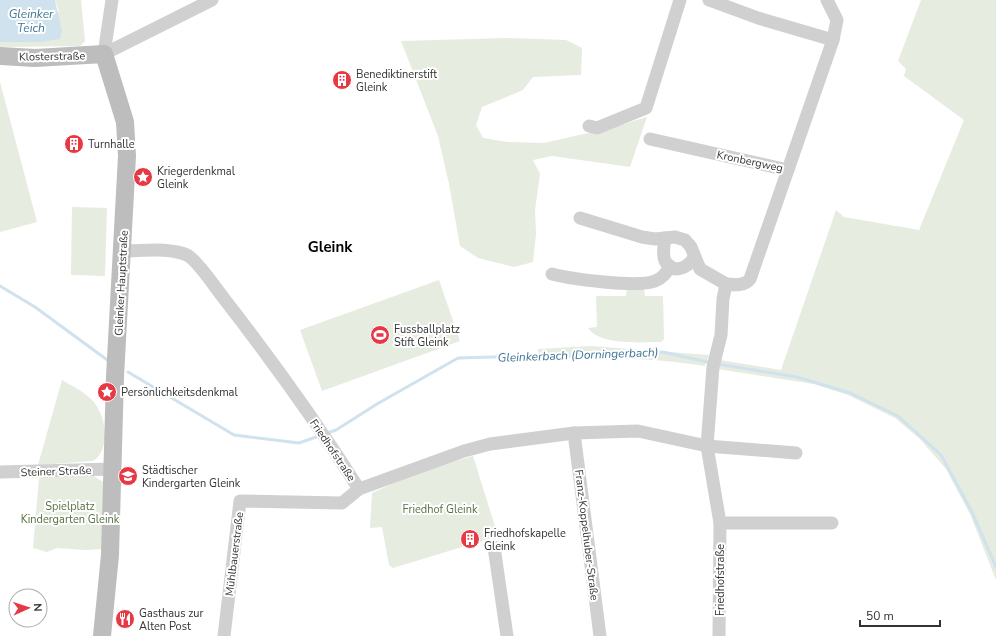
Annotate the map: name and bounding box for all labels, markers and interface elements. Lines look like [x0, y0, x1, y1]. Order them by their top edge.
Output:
water label: Gleinker Teich [9, 6, 54, 36]
street label: Klosterstraße [19, 48, 85, 65]
place label: Benediktinerstift Gleink [356, 67, 437, 95]
building icon: Benediktinerstift Gleink [331, 69, 353, 91]
building icon: Turnhalle [63, 133, 85, 155]
place label: Turnhalle [88, 137, 135, 152]
street label: Kronbergweg [715, 147, 784, 176]
place label: Kriegerdenkmal Gleink [157, 164, 236, 192]
place icon: Kriegerdenkmal Gleink [132, 166, 154, 188]
street label: Gleinker Hauptstraße [111, 230, 132, 336]
district label: Gleink [308, 237, 353, 257]
place label: Fussballplatz Stift Gleink [394, 322, 460, 350]
sports icon: Fussballplatz Stift Gleink [369, 324, 391, 346]
water label: Gleinkerbach (Dorningerbach) [497, 344, 659, 366]
place icon: Persönlichkeitsdenkmal [96, 381, 118, 403]
place label: Persönlichkeitsdenkmal [121, 385, 238, 400]
street label: Friedhofstraße [306, 416, 359, 484]
street label: Steiner Straße [20, 463, 92, 480]
place label: Städtischer Kindergarten Gleink [142, 463, 241, 491]
school or university icon: Städtischer Kindergarten Gleink [117, 465, 139, 487]
street label: Franz-Koppelhuber-Straße [571, 469, 602, 601]
park label: Spielplatz Kindergarten Gleink [21, 499, 120, 527]
park label: Friedhof Gleink [403, 502, 478, 517]
street label: Mühlbauerstraße [222, 511, 247, 597]
place label: Friedhofskapelle Gleink [484, 526, 566, 554]
building icon: Friedhofskapelle Gleink [459, 528, 481, 550]
street label: Friedhofstraße [713, 544, 728, 616]
north arrow [8, 588, 48, 628]
scale bar [860, 602, 940, 628]
text: N [30, 603, 45, 612]
place label: Gasthaus zur Alten Post [139, 606, 204, 634]
restaurant icon: Gasthaus zur Alten Post [114, 608, 136, 630]
text: 50 m [866, 608, 894, 624]

